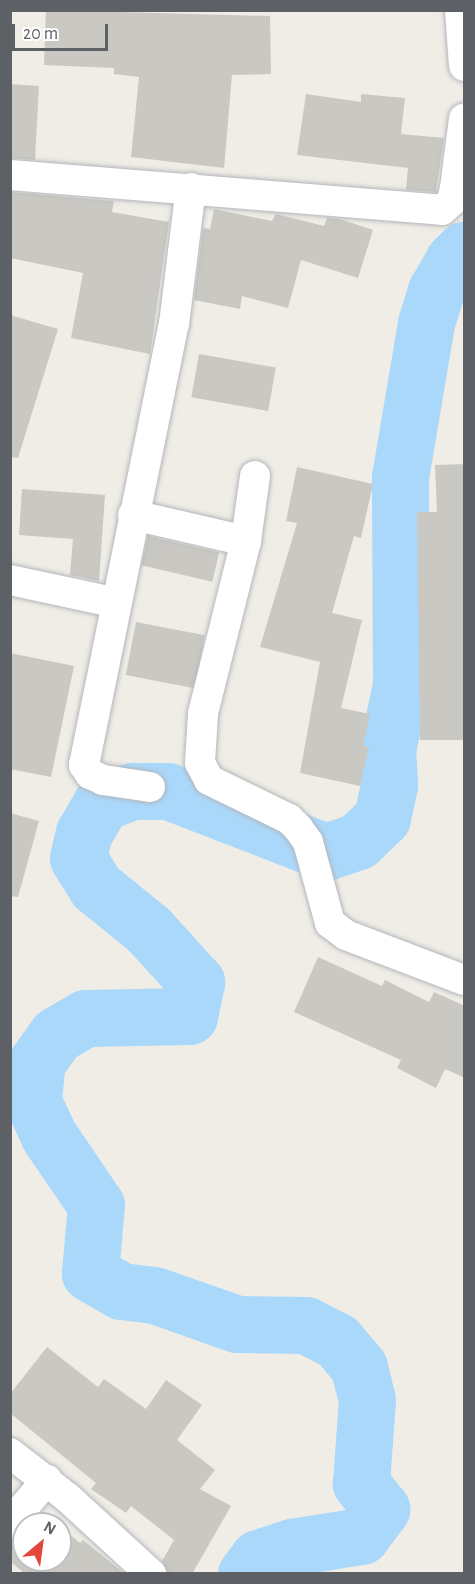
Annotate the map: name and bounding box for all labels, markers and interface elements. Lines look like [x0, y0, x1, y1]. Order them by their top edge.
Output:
scale bar [15, 12, 111, 50]
text: 20 m [23, 25, 58, 43]
north arrow [12, 1512, 72, 1572]
text: N [41, 1518, 59, 1538]

